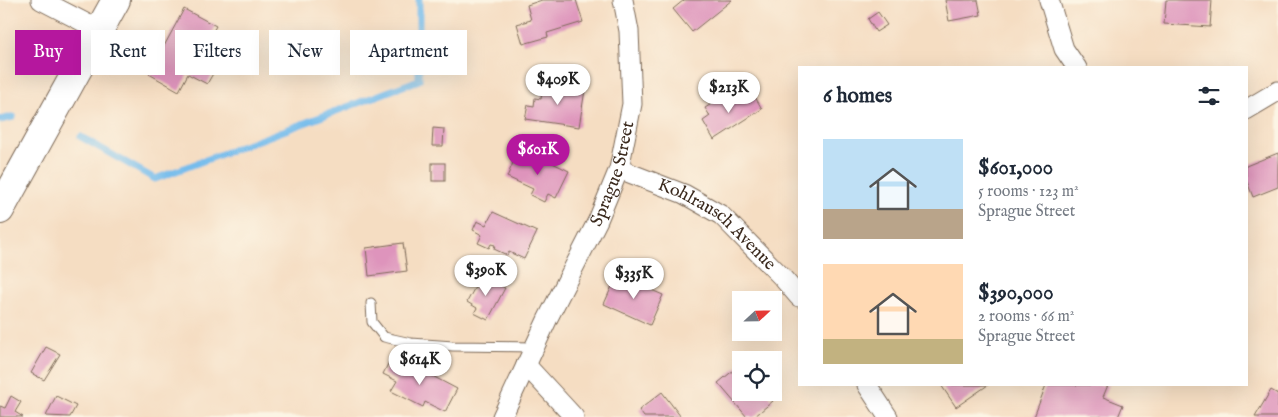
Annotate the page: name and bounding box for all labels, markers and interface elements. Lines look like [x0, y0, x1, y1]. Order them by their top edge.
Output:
chip: Buy [15, 30, 81, 75]
chip: Rent [91, 30, 165, 75]
chip: Filters [175, 30, 259, 75]
chip: New [269, 30, 340, 75]
chip: Apartment [350, 30, 467, 75]
pin: $409K [523, 64, 593, 106]
text: $409K [536, 70, 580, 90]
pin: $213K [694, 72, 764, 114]
text: $213K [709, 78, 749, 98]
icon: filters [1195, 82, 1223, 110]
text: 6 homes [823, 83, 892, 110]
street label: Sprague Street [585, 119, 640, 230]
pin: $601K [503, 134, 573, 176]
text: $601K [518, 140, 558, 160]
text: $601,000 [978, 155, 1053, 182]
icon: home [863, 159, 923, 219]
street label: Kohlrausch Avenue [654, 173, 781, 275]
text: 5 rooms · 123 m² [978, 182, 1079, 202]
text: Sprague Street [978, 202, 1075, 222]
pin: $390K [451, 254, 521, 297]
pin: $335K [599, 258, 669, 300]
text: $390K [465, 261, 507, 281]
text: $335K [615, 264, 653, 284]
text: $390,000 [978, 280, 1054, 307]
icon: home [863, 284, 923, 344]
north arrow [732, 291, 782, 341]
map controls [732, 291, 782, 401]
text: 2 rooms · 66 m² [978, 307, 1074, 327]
text: Sprague Street [978, 327, 1075, 347]
pin: $614K [385, 344, 455, 386]
text: $614K [400, 350, 440, 370]
button: locate [732, 351, 782, 401]

